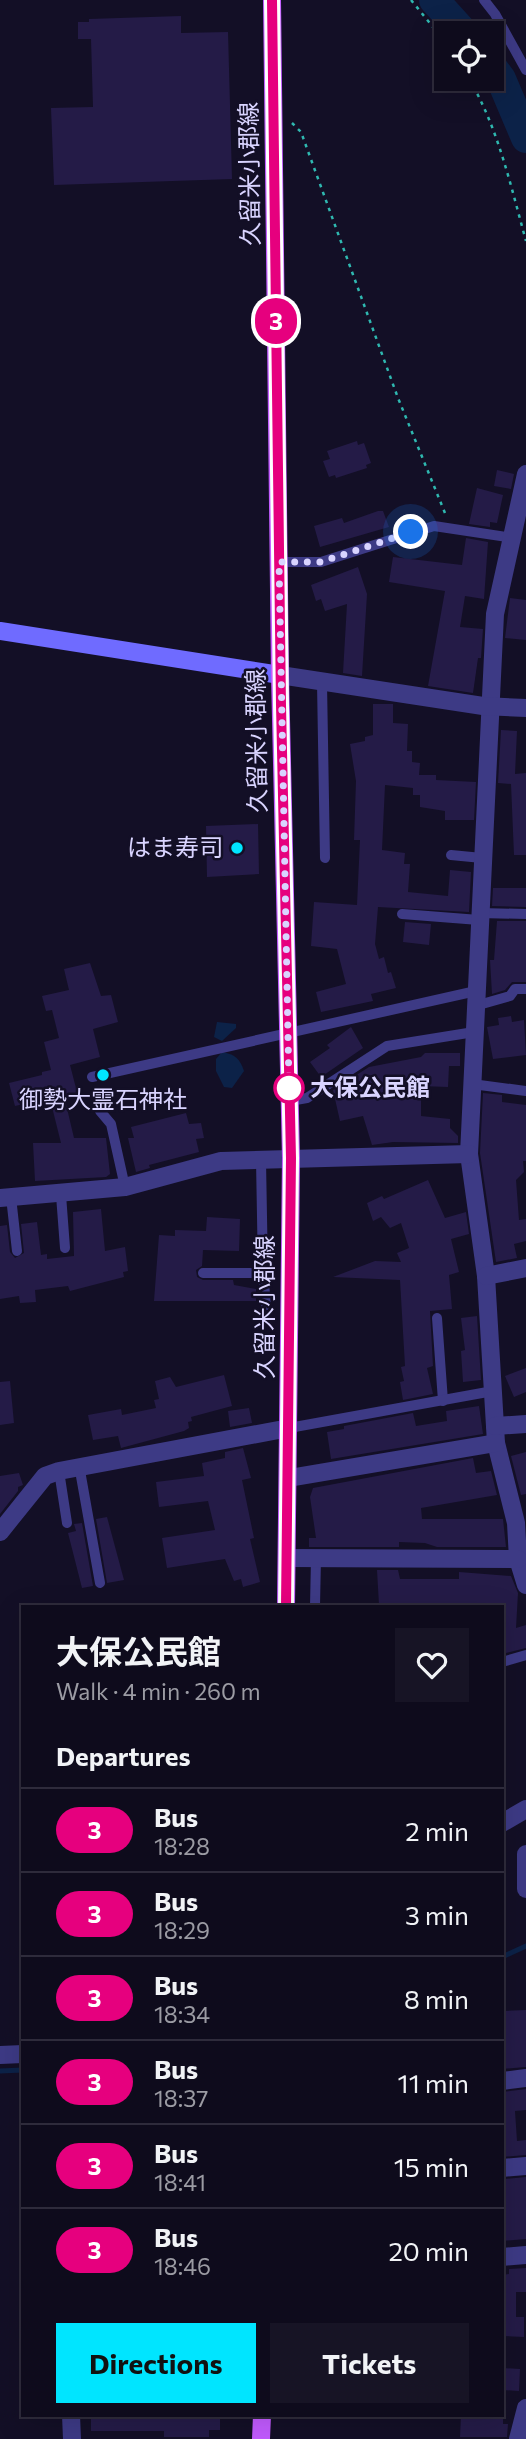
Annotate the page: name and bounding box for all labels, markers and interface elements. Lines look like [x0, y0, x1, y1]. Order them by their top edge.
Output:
map controls [434, 21, 504, 91]
button: locate [434, 21, 504, 91]
street label: 久留米小郡線 [233, 102, 264, 246]
line badge: 3 [253, 298, 299, 344]
text: 3 [269, 306, 283, 335]
your location [393, 514, 428, 549]
street label: 久留米小郡線 [240, 669, 271, 813]
place label: はま寿司 [127, 832, 223, 861]
marker: はま寿司 [229, 840, 245, 856]
marker: 御勢大霊石神社 [95, 1067, 111, 1083]
place label: 大保公民館 [310, 1072, 430, 1101]
marker: 大保公民館 [274, 1073, 304, 1103]
place label: 御勢大霊石神社 [19, 1084, 187, 1113]
street label: 久留米小郡線 [249, 1235, 278, 1379]
button: heart [395, 1628, 469, 1702]
text: 大保公民館 [56, 1630, 221, 1671]
text: Walk · 4 min · 260 m [56, 1677, 261, 1705]
text: Departures [56, 1740, 191, 1771]
text: Bus [154, 1801, 198, 1832]
text: 3 [88, 1815, 101, 1844]
text: 2 min [405, 1815, 469, 1846]
text: 18:28 [154, 1832, 210, 1860]
text: Bus [154, 1885, 198, 1916]
text: 3 [88, 1899, 101, 1928]
text: 3 min [405, 1899, 469, 1930]
text: 18:29 [154, 1916, 210, 1944]
text: Bus [154, 1969, 198, 2000]
text: 3 [88, 1983, 101, 2012]
text: 8 min [404, 1983, 469, 2014]
text: 18:34 [154, 2000, 210, 2028]
text: Bus [154, 2053, 198, 2084]
text: 3 [88, 2067, 101, 2096]
text: 11 min [398, 2067, 469, 2098]
text: 18:37 [154, 2084, 208, 2112]
text: Bus [154, 2137, 198, 2168]
text: 3 [88, 2151, 101, 2180]
text: 15 min [394, 2151, 469, 2182]
text: 18:41 [154, 2168, 206, 2196]
text: Bus [154, 2221, 198, 2252]
text: 3 [88, 2235, 101, 2264]
text: 20 min [388, 2235, 469, 2266]
text: 18:46 [154, 2252, 211, 2280]
button: Directions [56, 2323, 256, 2403]
button: Tickets [270, 2323, 469, 2403]

